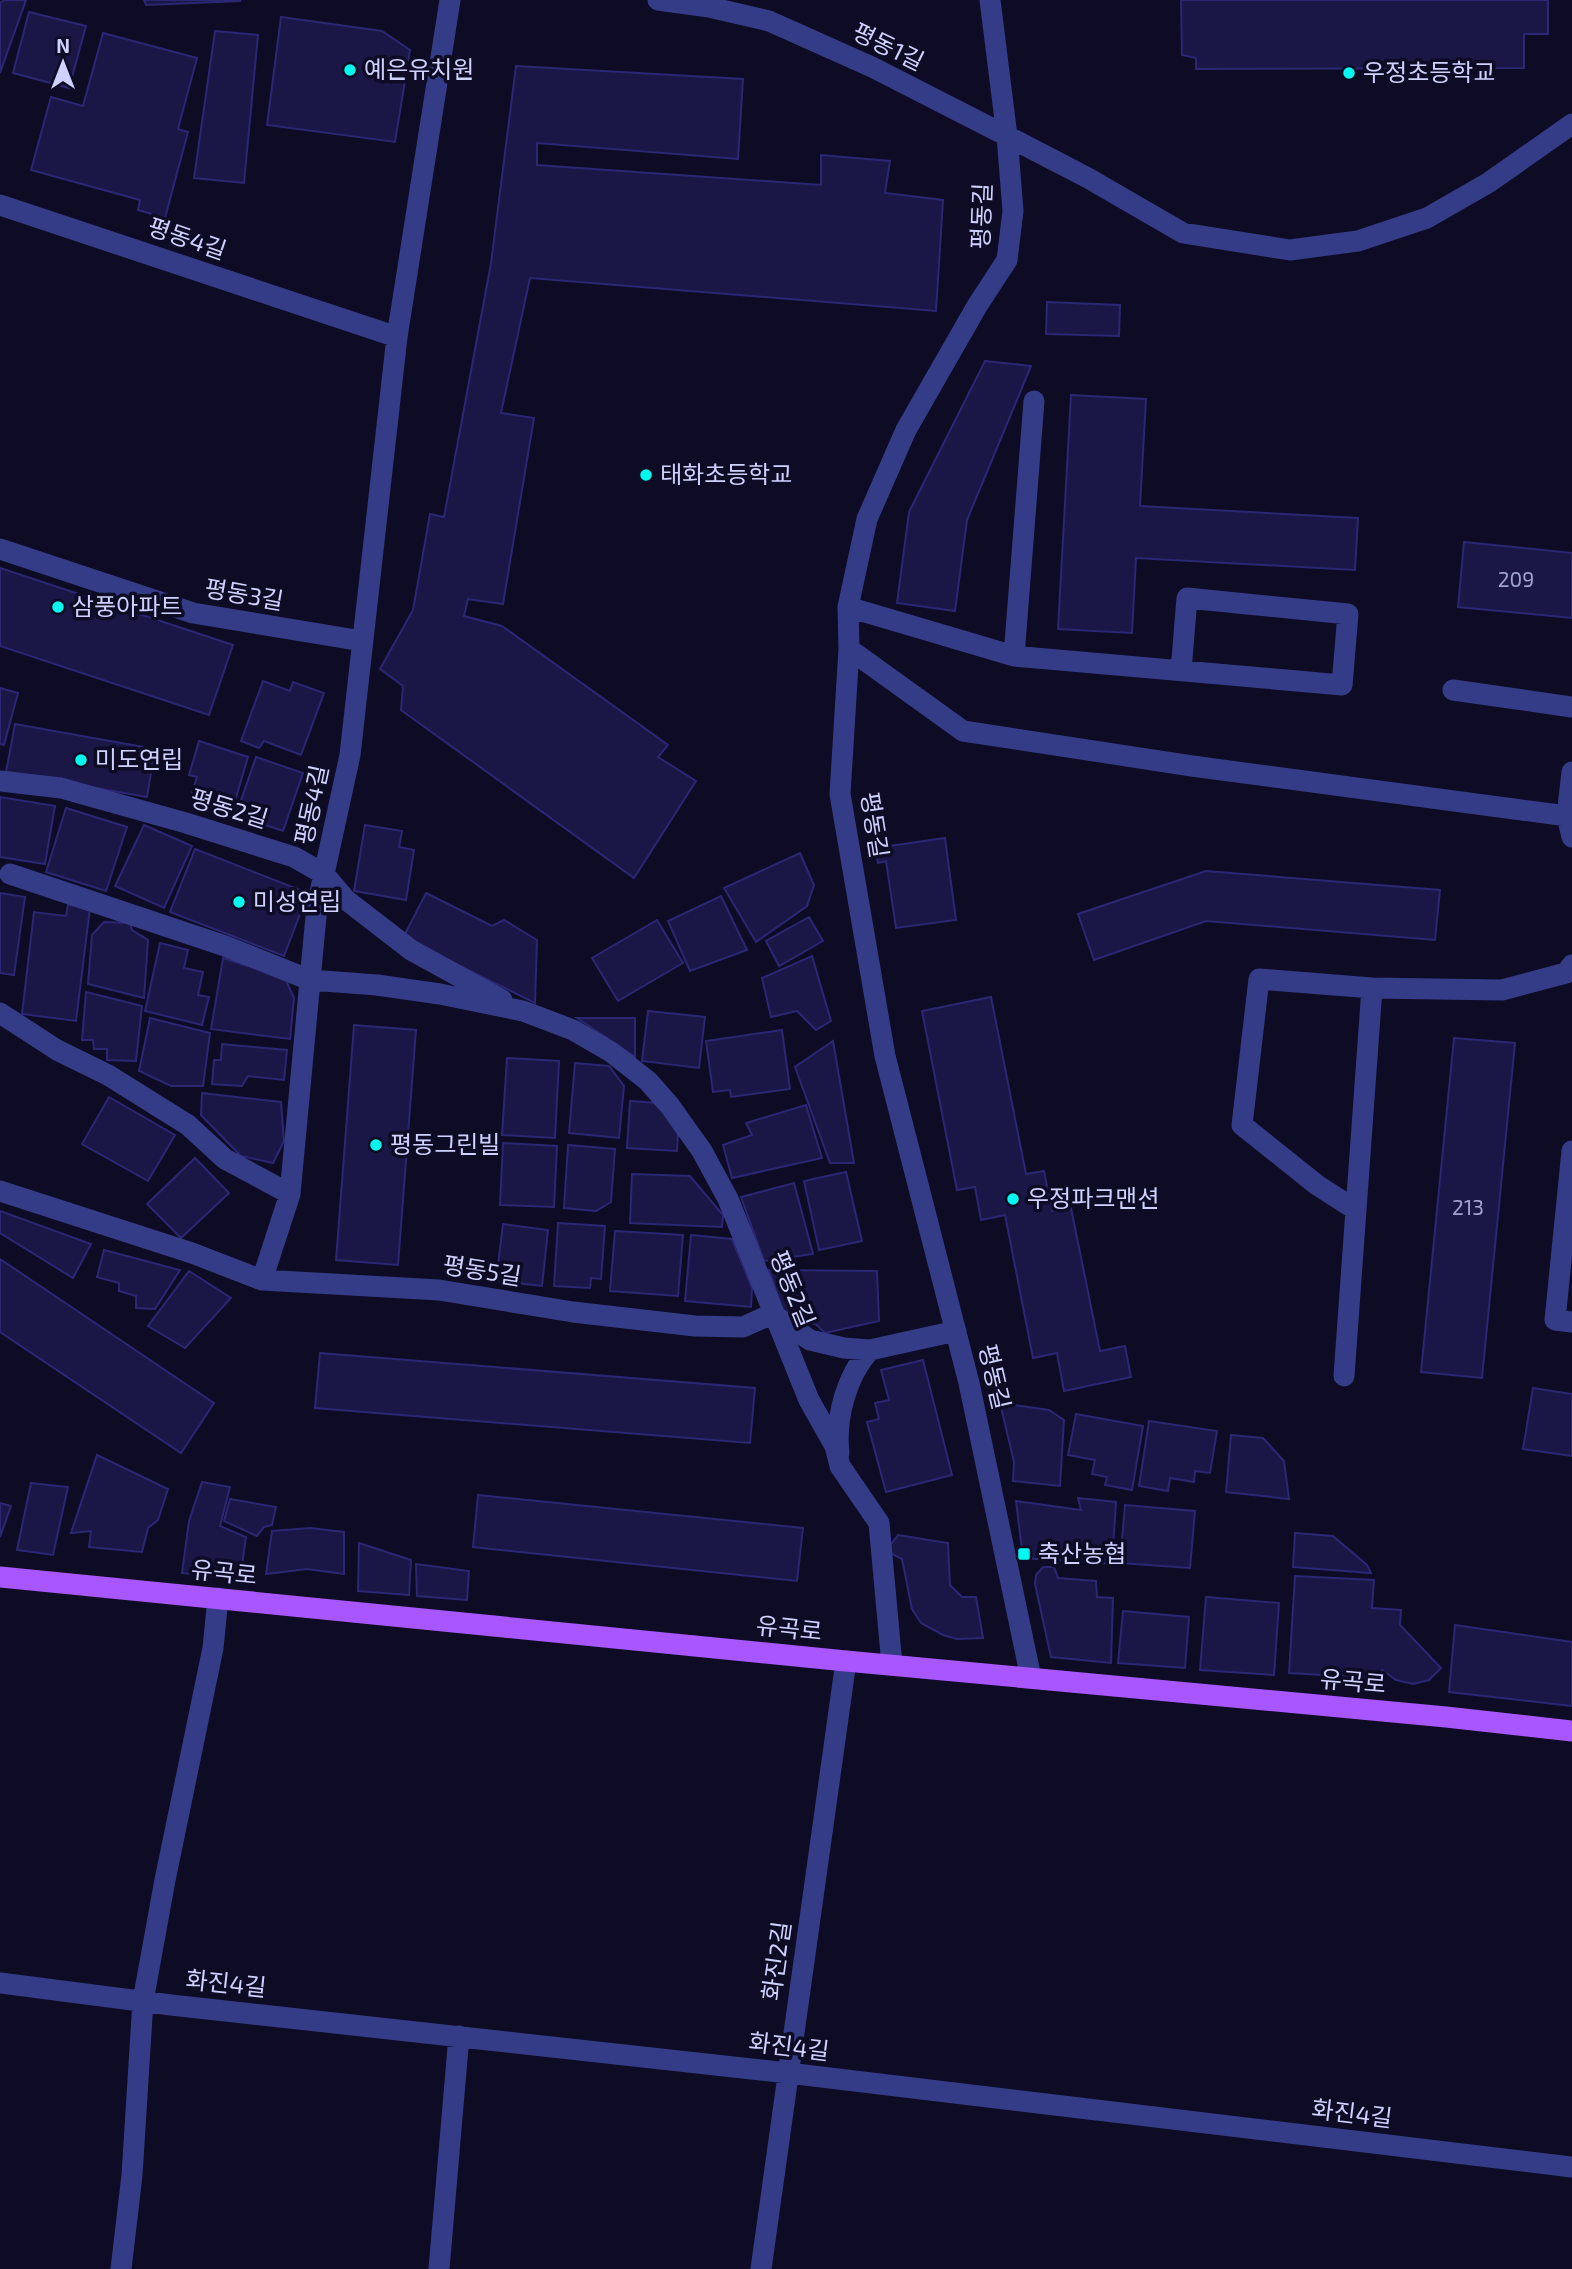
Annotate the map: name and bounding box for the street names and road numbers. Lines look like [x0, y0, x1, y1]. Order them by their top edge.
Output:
street label: 평동1길 [848, 16, 929, 75]
street label: 평동길 [965, 182, 996, 250]
street label: 평동4길 [144, 211, 231, 264]
street label: 평동3길 [203, 572, 286, 615]
street label: 평동4길 [288, 762, 333, 847]
street label: 평동2길 [187, 782, 272, 833]
street label: 평동길 [856, 790, 895, 860]
street label: 평동2길 [765, 1246, 822, 1331]
street label: 평동5길 [441, 1249, 524, 1290]
street label: 평동길 [974, 1341, 1017, 1412]
street label: 유곡로 [190, 1554, 259, 1589]
street label: 유곡로 [755, 1610, 824, 1645]
street label: 유곡로 [1319, 1663, 1387, 1698]
street label: 화진2길 [756, 1919, 795, 2002]
street label: 화진4길 [184, 1964, 268, 2001]
street label: 화진4길 [747, 2026, 831, 2065]
street label: 화진4길 [1310, 2093, 1394, 2132]

